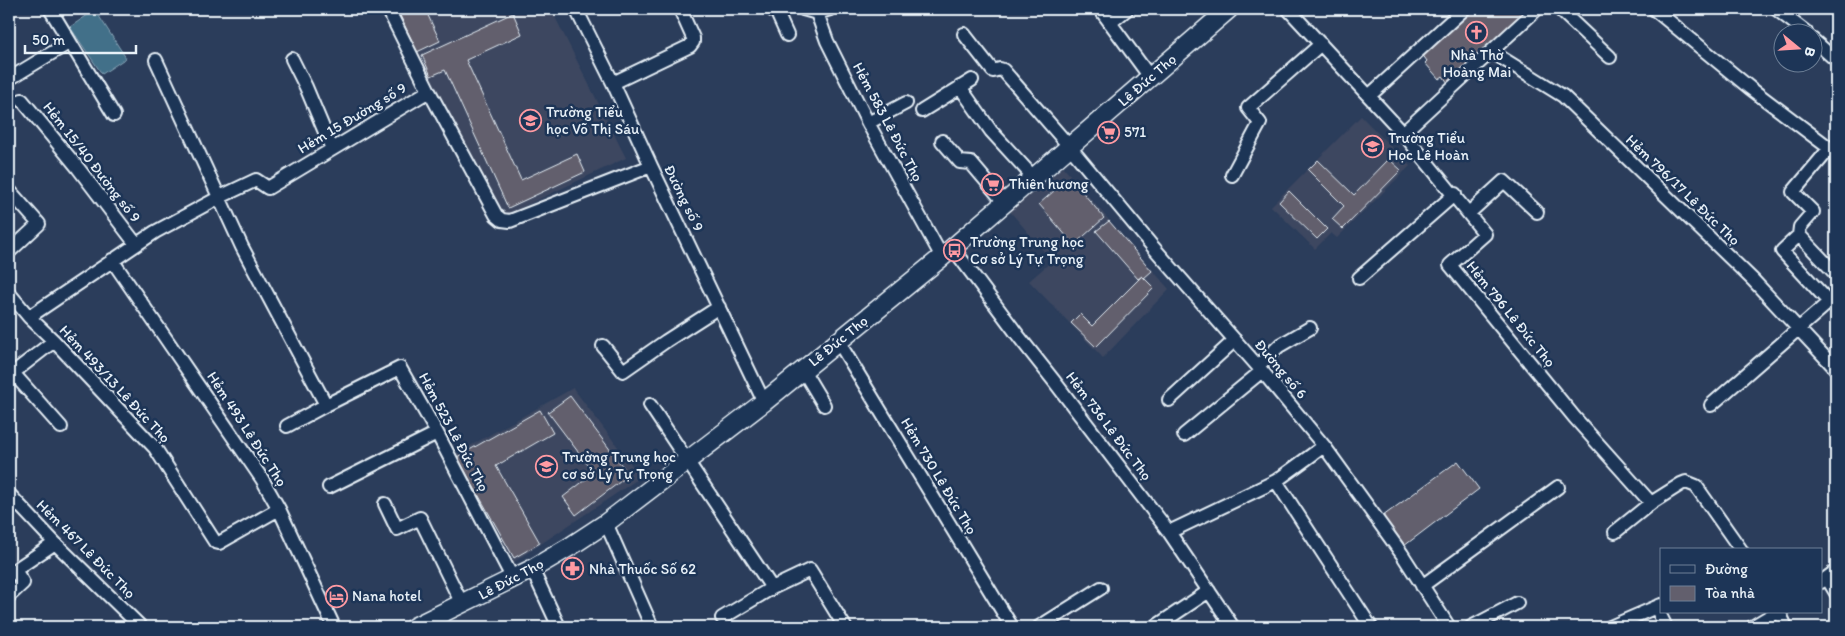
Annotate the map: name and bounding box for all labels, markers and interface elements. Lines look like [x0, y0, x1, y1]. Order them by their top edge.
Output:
church icon: Nhà Thờ Hoàng Mai [1465, 20, 1489, 44]
scale bar [25, 22, 136, 54]
north arrow [1772, 22, 1822, 72]
text: 50 m [32, 31, 65, 49]
text: B [1800, 45, 1819, 59]
place label: Nhà Thờ Hoàng Mai [1443, 46, 1511, 81]
street label: Lê Đức Thọ [1114, 50, 1180, 110]
street label: Hẻm 583 Lê Đức Thọ [849, 59, 927, 185]
street label: Hẻm 15 Đường số 9 [294, 78, 410, 158]
street label: Hẻm 15/40 Đường số 9 [39, 98, 145, 226]
place label: Trường Tiểu học Võ Thị Sáu [546, 103, 639, 138]
school or university icon: Trường Tiểu học Võ Thị Sáu [518, 109, 542, 133]
supermarket icon: 571 [1096, 120, 1120, 144]
place label: 571 [1124, 123, 1146, 141]
place label: Trường Tiểu Học Lê Hoàn [1388, 129, 1469, 164]
street label: Hẻm 796/17 Lê Đức Thọ [1622, 131, 1744, 249]
school or university icon: Trường Tiểu Học Lê Hoàn [1360, 135, 1384, 159]
street label: Đường số 9 [660, 162, 708, 234]
supermarket icon: Thiên hương [981, 172, 1005, 196]
place label: Thiên hương [1009, 175, 1089, 193]
place label: Trường Trung học Cơ sở Lý Tự Trọng [970, 233, 1084, 268]
bus stop icon: Trường Trung học Cơ sở Lý Tự Trọng [942, 239, 966, 263]
street label: Hẻm 796 Lê Đức Thọ [1463, 257, 1559, 371]
street label: Lê Đức Thọ [805, 312, 871, 370]
street label: Hẻm 493/13 Lê Đức Thọ [56, 321, 174, 447]
street label: Đường số 6 [1251, 336, 1311, 402]
street label: Hẻm 493 Lê Đức Thọ [203, 368, 291, 490]
street label: Hẻm 736 Lê Đức Thọ [1062, 368, 1156, 484]
street label: Hẻm 523 Lê Đức Thọ [415, 369, 493, 495]
street label: Hẻm 730 Lê Đức Thọ [897, 414, 981, 538]
place label: Trường Trung học cơ sở Lý Tự Trọng [562, 448, 676, 483]
school or university icon: Trường Trung học cơ sở Lý Tự Trọng [534, 454, 558, 478]
street label: Hẻm 467 Lê Đức Thọ [33, 496, 139, 602]
legend [1660, 548, 1822, 614]
street label: Lê Đức Thọ [475, 554, 547, 604]
pharmacy icon: Nhà Thuốc Số 62 [561, 557, 585, 581]
place label: Nhà Thuốc Số 62 [589, 560, 696, 578]
text: Đường [1705, 560, 1748, 578]
hotel icon: Nana hotel [324, 584, 348, 608]
text: Tòa nhà [1705, 584, 1755, 602]
place label: Nana hotel [352, 587, 422, 605]

